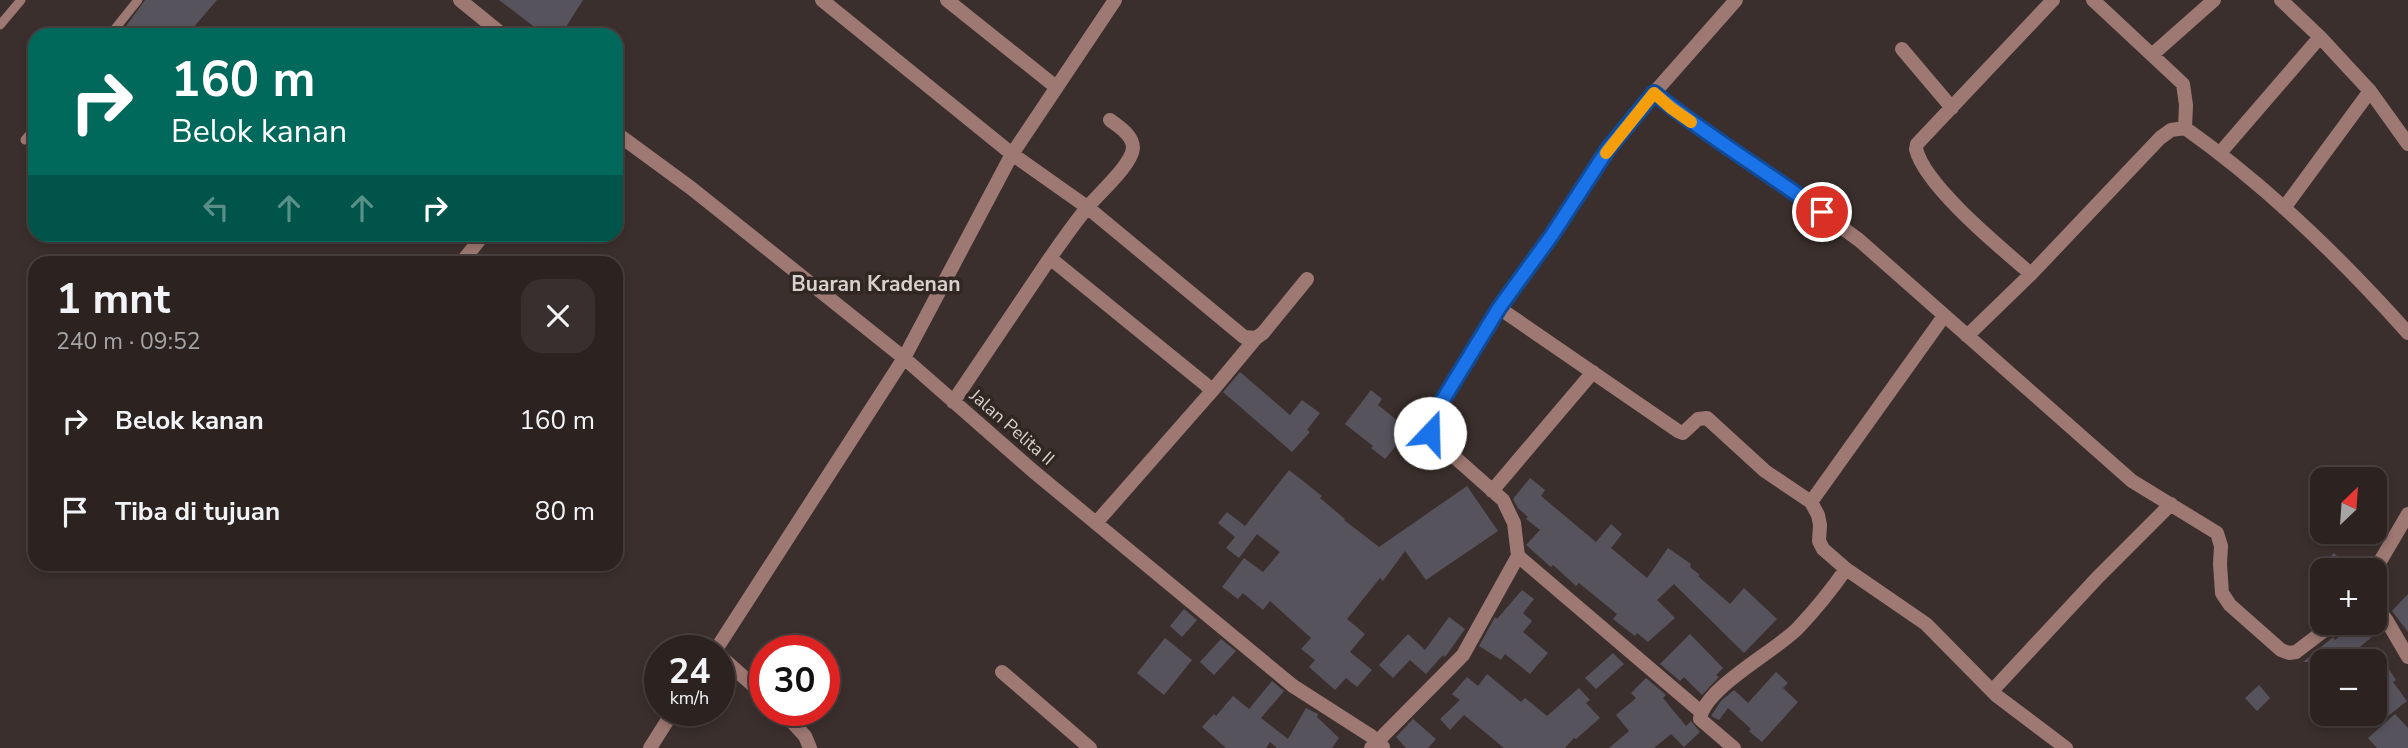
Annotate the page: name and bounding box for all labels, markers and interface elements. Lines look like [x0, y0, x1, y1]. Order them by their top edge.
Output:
text: 160 m [171, 46, 315, 113]
icon: right [56, 56, 147, 147]
text: Belok kanan [171, 110, 347, 153]
pin [1792, 182, 1852, 242]
icon: left [197, 189, 235, 227]
icon: ahead [270, 189, 308, 227]
icon: ahead [343, 189, 381, 227]
icon: right [416, 189, 454, 227]
icon: arrive [1803, 193, 1841, 231]
district label: Buaran Kradenan [791, 270, 961, 298]
text: 1 mnt [56, 271, 170, 328]
button: close [521, 279, 595, 353]
text: 240 m · 09:52 [56, 326, 201, 357]
street label: Jalan Pelita II [964, 383, 1059, 470]
position arrow [1393, 396, 1467, 470]
icon: right [56, 402, 94, 440]
text: Belok kanan [115, 403, 264, 438]
text: 160 m [519, 403, 595, 438]
north arrow [2310, 467, 2387, 544]
map controls [2310, 467, 2387, 726]
icon: arrive [56, 493, 94, 531]
text: Tiba di tujuan [115, 494, 280, 529]
text: 80 m [535, 494, 595, 529]
button: + [2310, 558, 2387, 635]
speed limit sign: 30 [749, 635, 840, 726]
text: 24 [668, 648, 711, 695]
button: − [2310, 649, 2387, 726]
text: km/h [670, 686, 709, 710]

